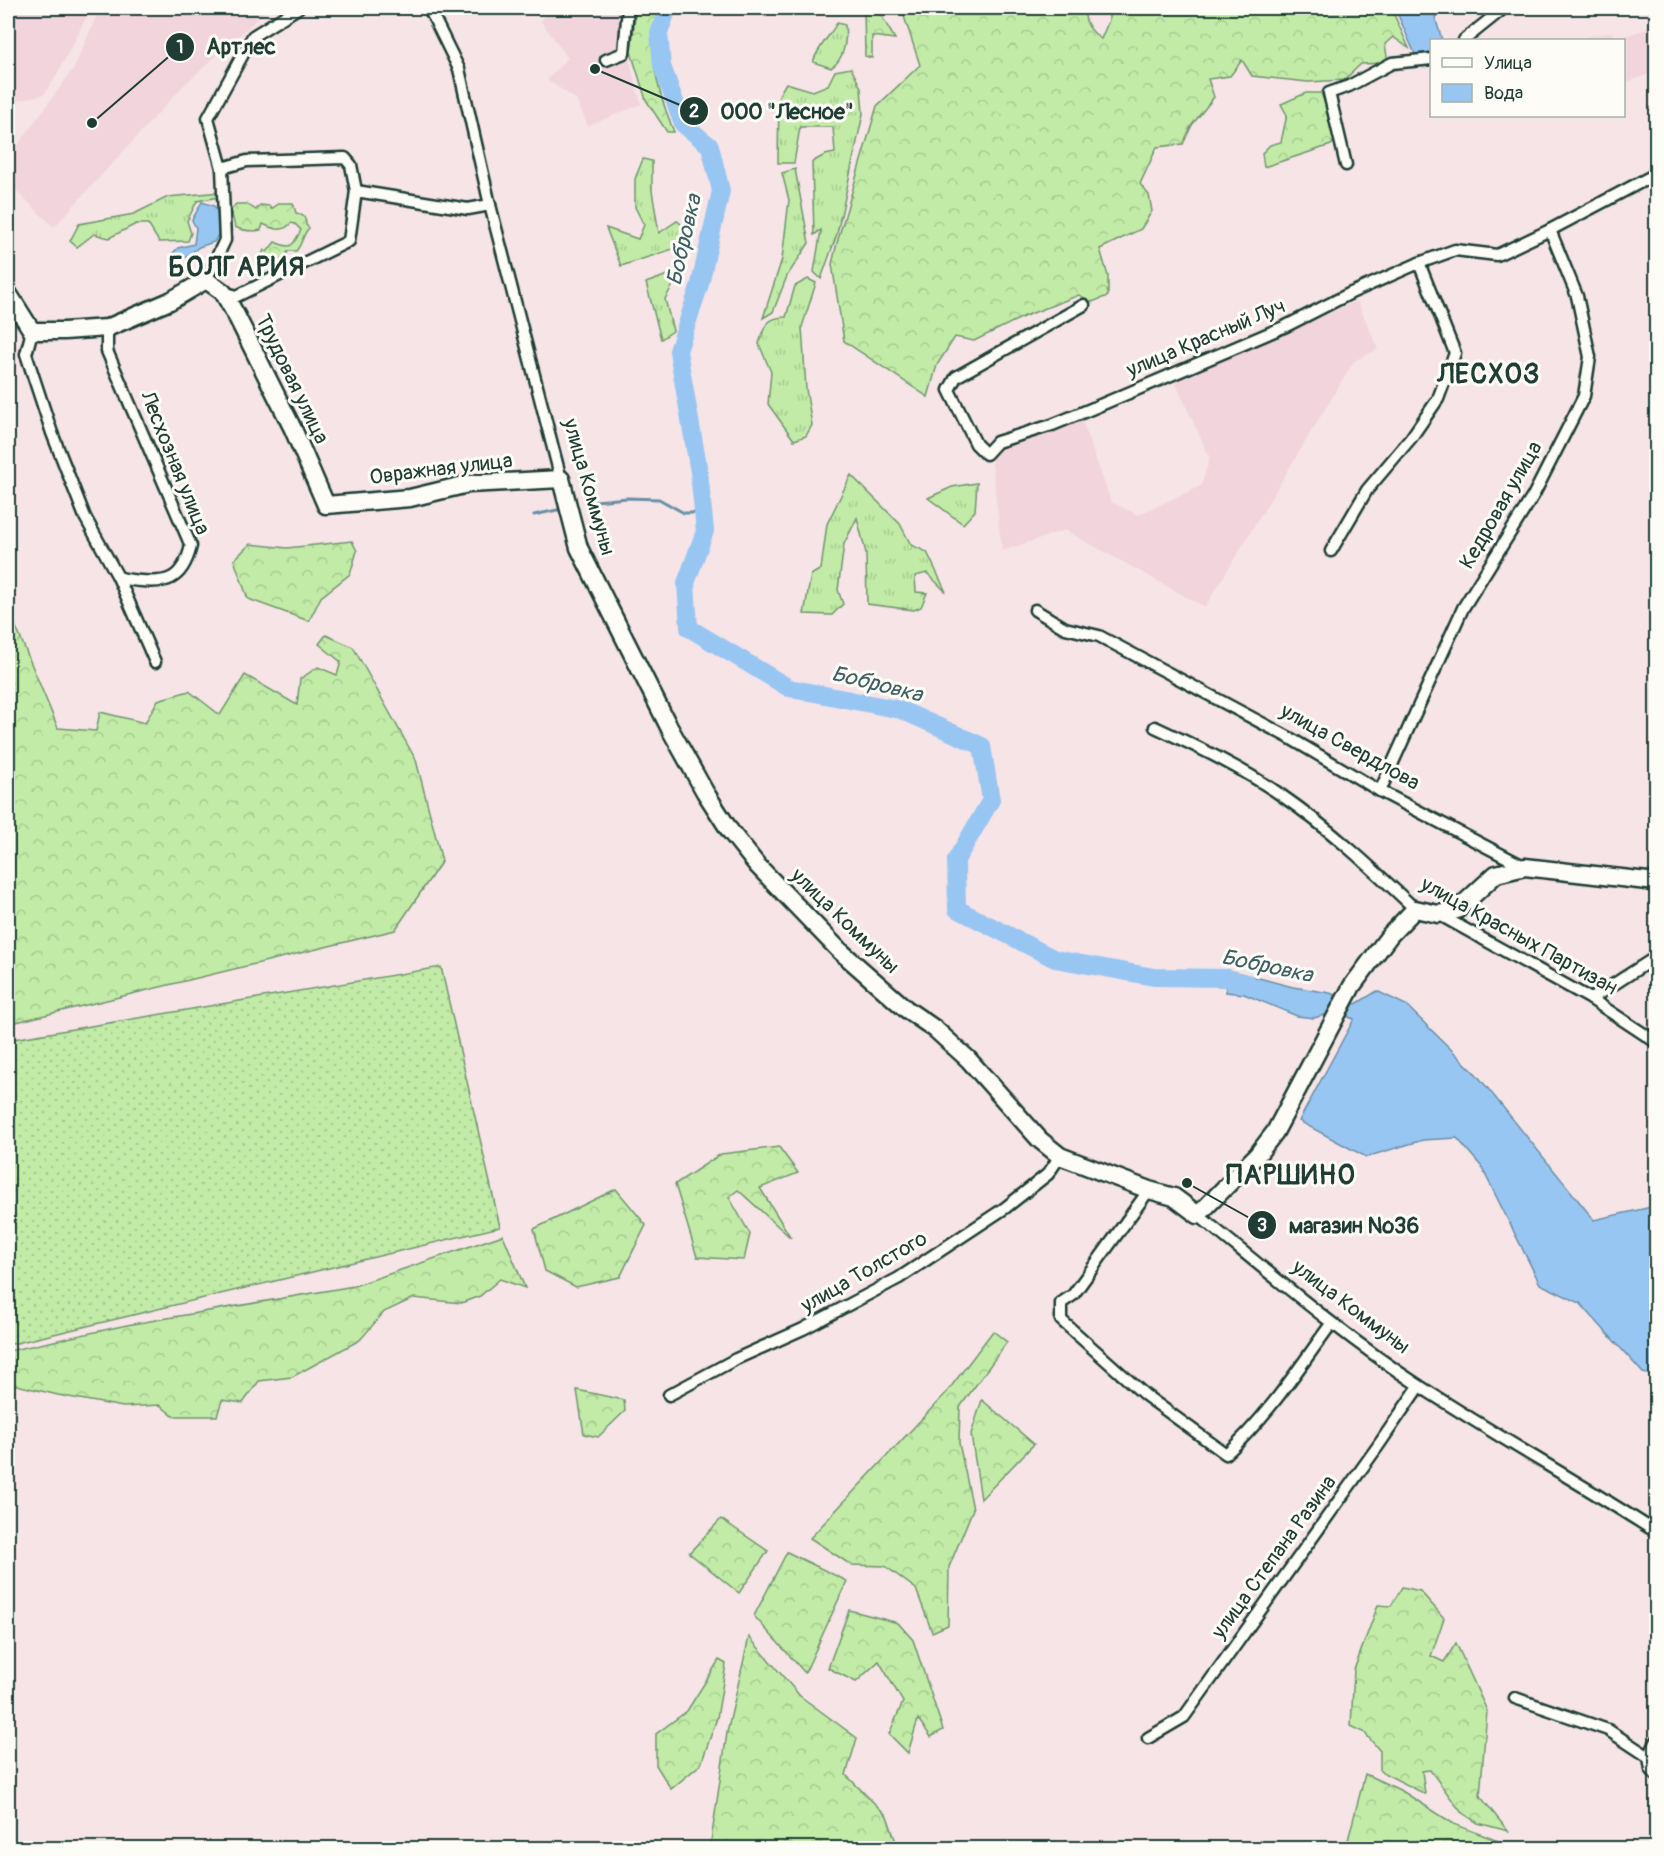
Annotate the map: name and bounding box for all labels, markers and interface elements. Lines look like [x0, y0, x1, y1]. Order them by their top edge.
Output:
callout: Артлес [165, 27, 288, 67]
text: Артлес [206, 33, 276, 61]
text: 1 [176, 36, 184, 59]
legend [1430, 39, 1625, 117]
text: Улица [1484, 52, 1532, 75]
text: Вода [1484, 82, 1523, 105]
callout: ООО "Лесное" [679, 91, 866, 131]
text: ООО "Лесное" [720, 98, 854, 126]
text: 2 [689, 100, 699, 123]
water label: Бобровка [660, 190, 708, 288]
district label: БОЛГАРИЯ [168, 251, 306, 284]
street label: улица Красный Луч [1122, 292, 1290, 384]
street label: Трудовая улица [249, 310, 335, 448]
district label: ЛЕСХОЗ [1436, 358, 1541, 391]
street label: Лесхозная улица [134, 386, 216, 539]
street label: улица Коммуны [556, 415, 621, 558]
street label: Кедровая улица [1454, 436, 1548, 574]
street label: Овражная улица [368, 447, 514, 491]
water label: Бобровка [829, 659, 927, 709]
street label: улица Свердлова [1275, 697, 1425, 796]
street label: улица Коммуны [784, 862, 905, 980]
street label: улица Красных Партизан [1415, 870, 1622, 1001]
water label: Бобровка [1219, 943, 1317, 990]
district label: ПАРШИНО [1226, 1159, 1356, 1192]
callout: магазин №36 [1247, 1205, 1431, 1245]
text: магазин №36 [1289, 1212, 1419, 1240]
text: 3 [1257, 1214, 1267, 1237]
street label: улица Толстого [795, 1225, 932, 1320]
street label: улица Коммуны [1286, 1253, 1415, 1360]
street label: улица Степана Разина [1205, 1470, 1342, 1645]

